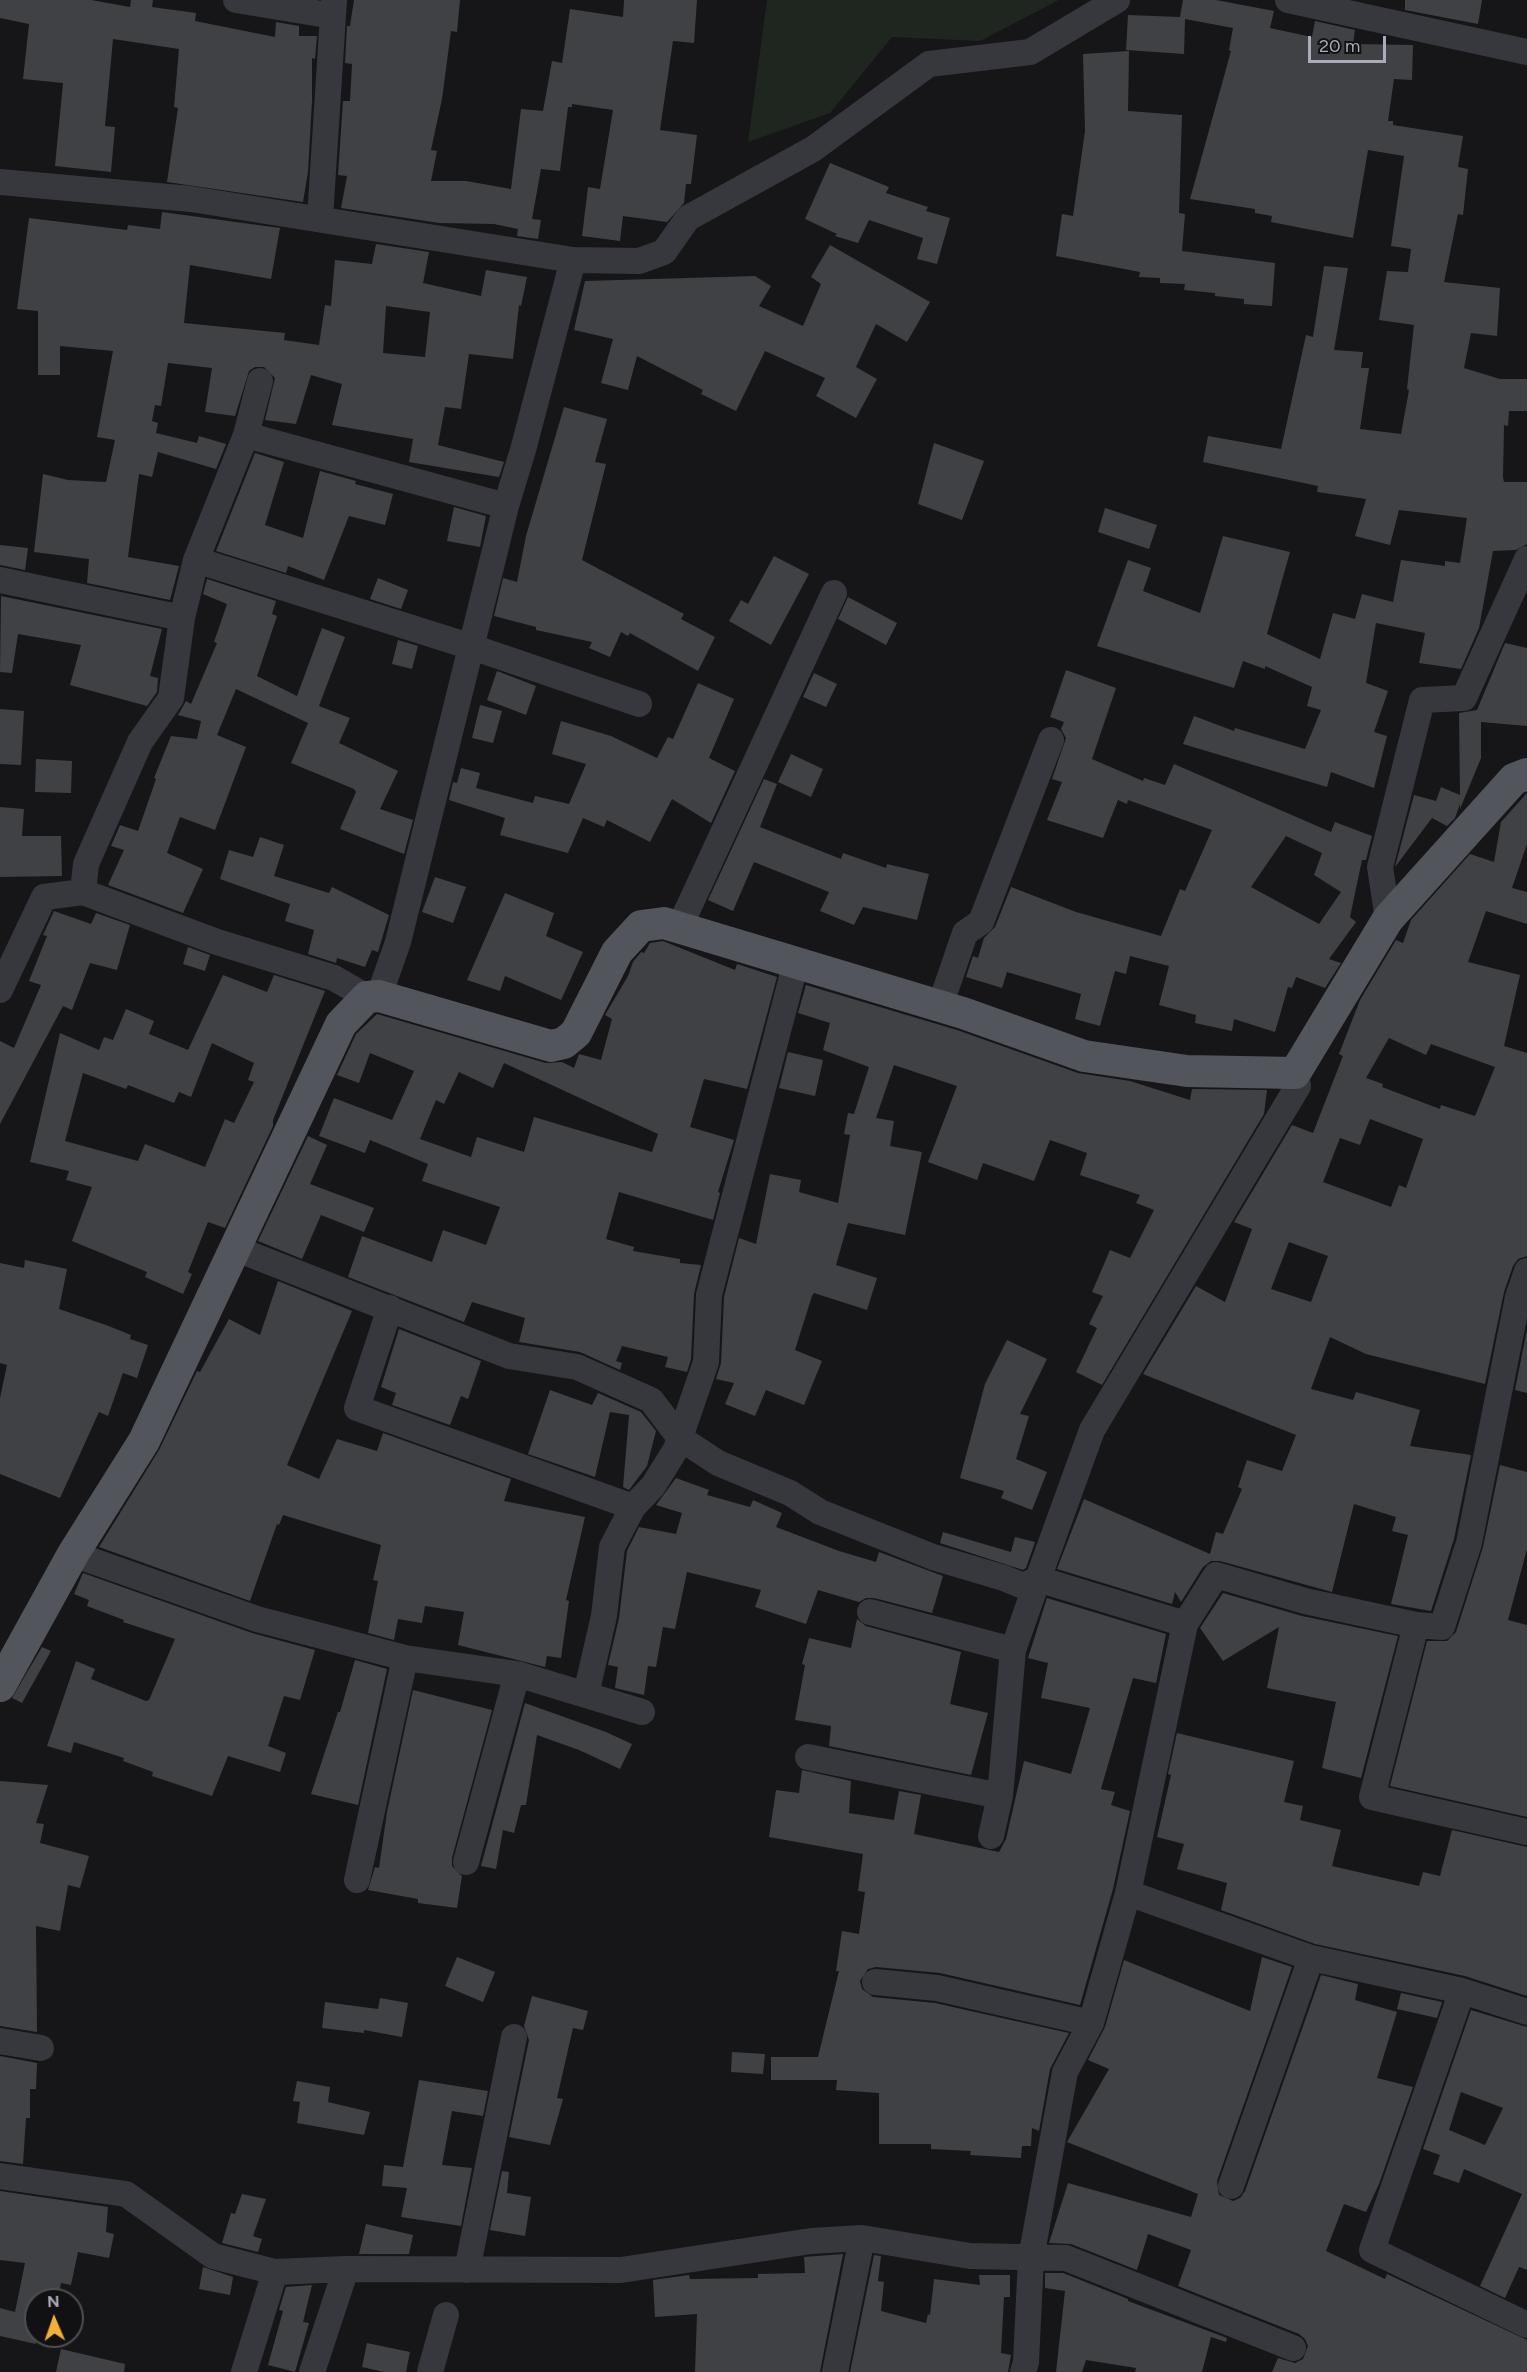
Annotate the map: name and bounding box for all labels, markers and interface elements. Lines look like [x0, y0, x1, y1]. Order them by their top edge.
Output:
scale bar [1311, 24, 1389, 62]
text: 20 m [1319, 35, 1360, 57]
north arrow [24, 2288, 84, 2348]
text: N [47, 2292, 60, 2311]

